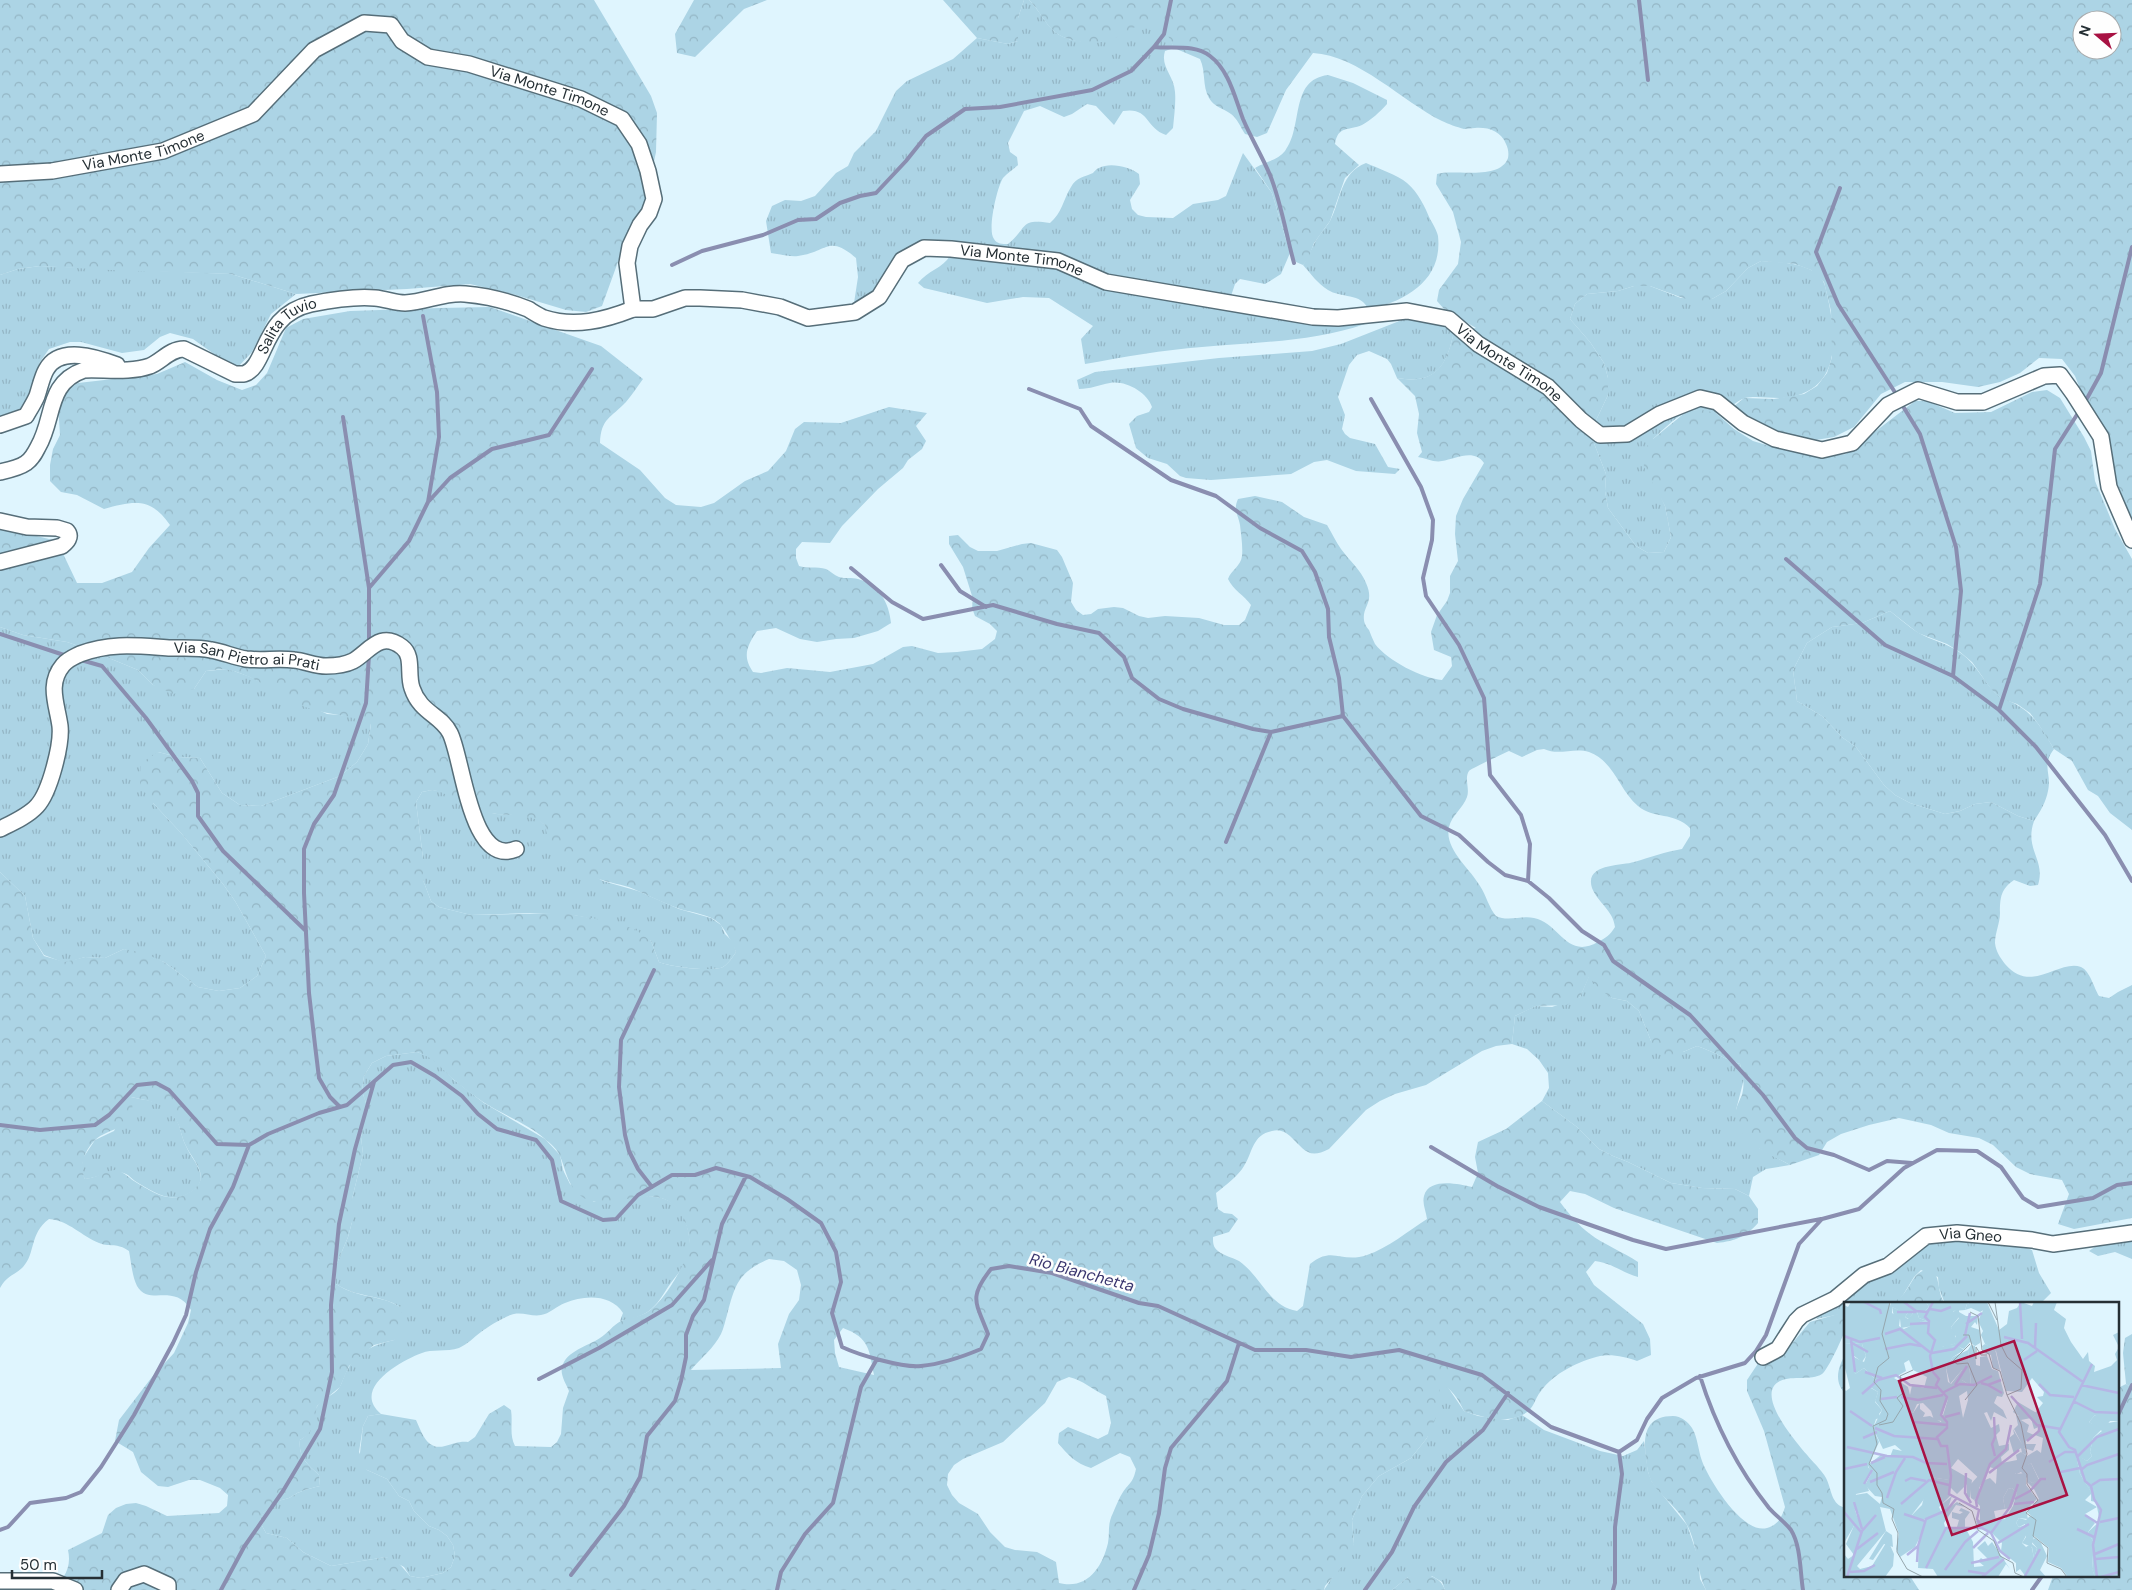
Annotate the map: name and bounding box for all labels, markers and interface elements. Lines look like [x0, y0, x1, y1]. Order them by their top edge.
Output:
north arrow [2072, 10, 2122, 60]
text: N [2075, 23, 2095, 39]
street label: Via Monte Timone [487, 61, 613, 121]
street label: Via Monte Timone [81, 125, 207, 175]
street label: Via Monte Timone [959, 240, 1087, 281]
street label: Salita Tuvio [253, 293, 319, 357]
street label: Via Monte Timone [1452, 319, 1567, 406]
street label: Via San Pietro ai Prati [174, 638, 321, 675]
street label: Via Gneo [1938, 1223, 2003, 1247]
water label: Rio Bianchetta [1027, 1248, 1137, 1297]
inset map [1844, 1302, 2120, 1578]
scale bar [12, 1548, 102, 1580]
text: 50 m [20, 1555, 57, 1575]

